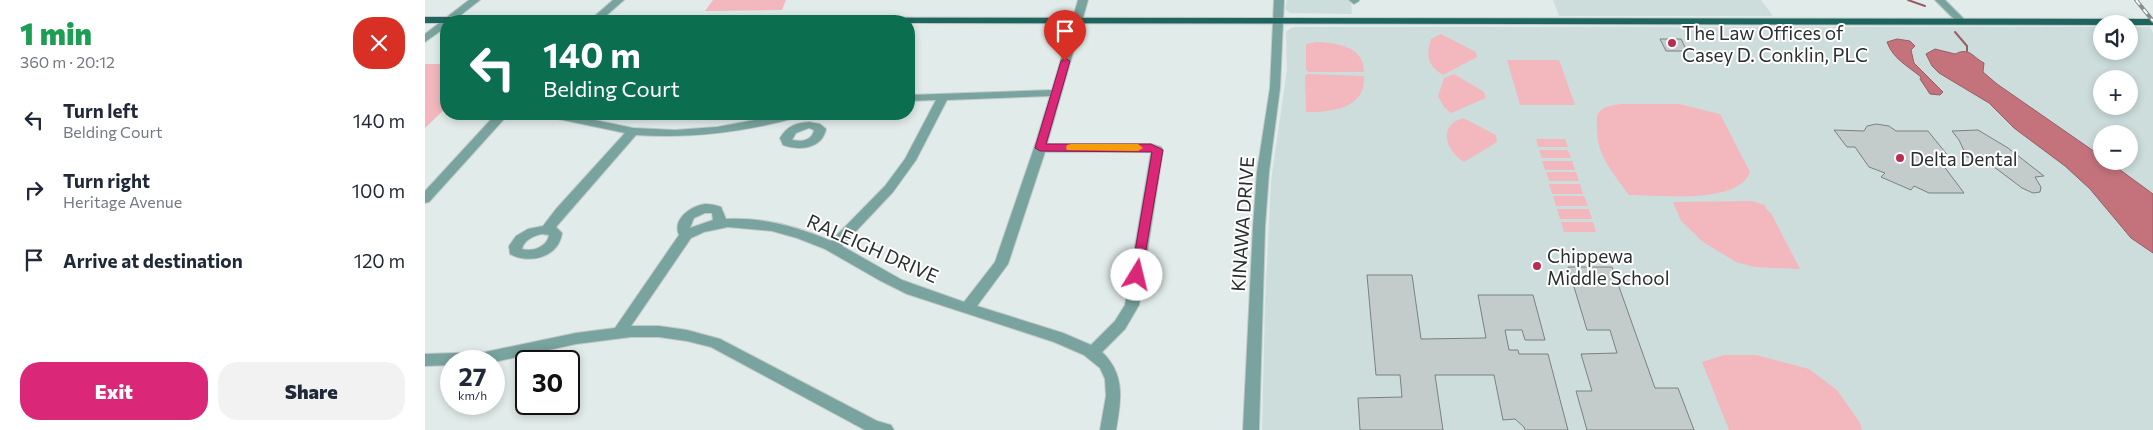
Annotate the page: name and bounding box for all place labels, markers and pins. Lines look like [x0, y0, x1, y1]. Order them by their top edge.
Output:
pin [1044, 10, 1086, 61]
place label: The Law Offices of Casey D. Conklin, PLC [1682, 21, 1868, 66]
marker: The Law Offices of Casey D. Conklin, PLC [1666, 37, 1678, 49]
place label: Delta Dental [1910, 147, 2018, 170]
marker: Delta Dental [1894, 152, 1906, 164]
place label: Chippewa Middle School [1547, 244, 1669, 289]
marker: Chippewa Middle School [1531, 260, 1543, 272]

